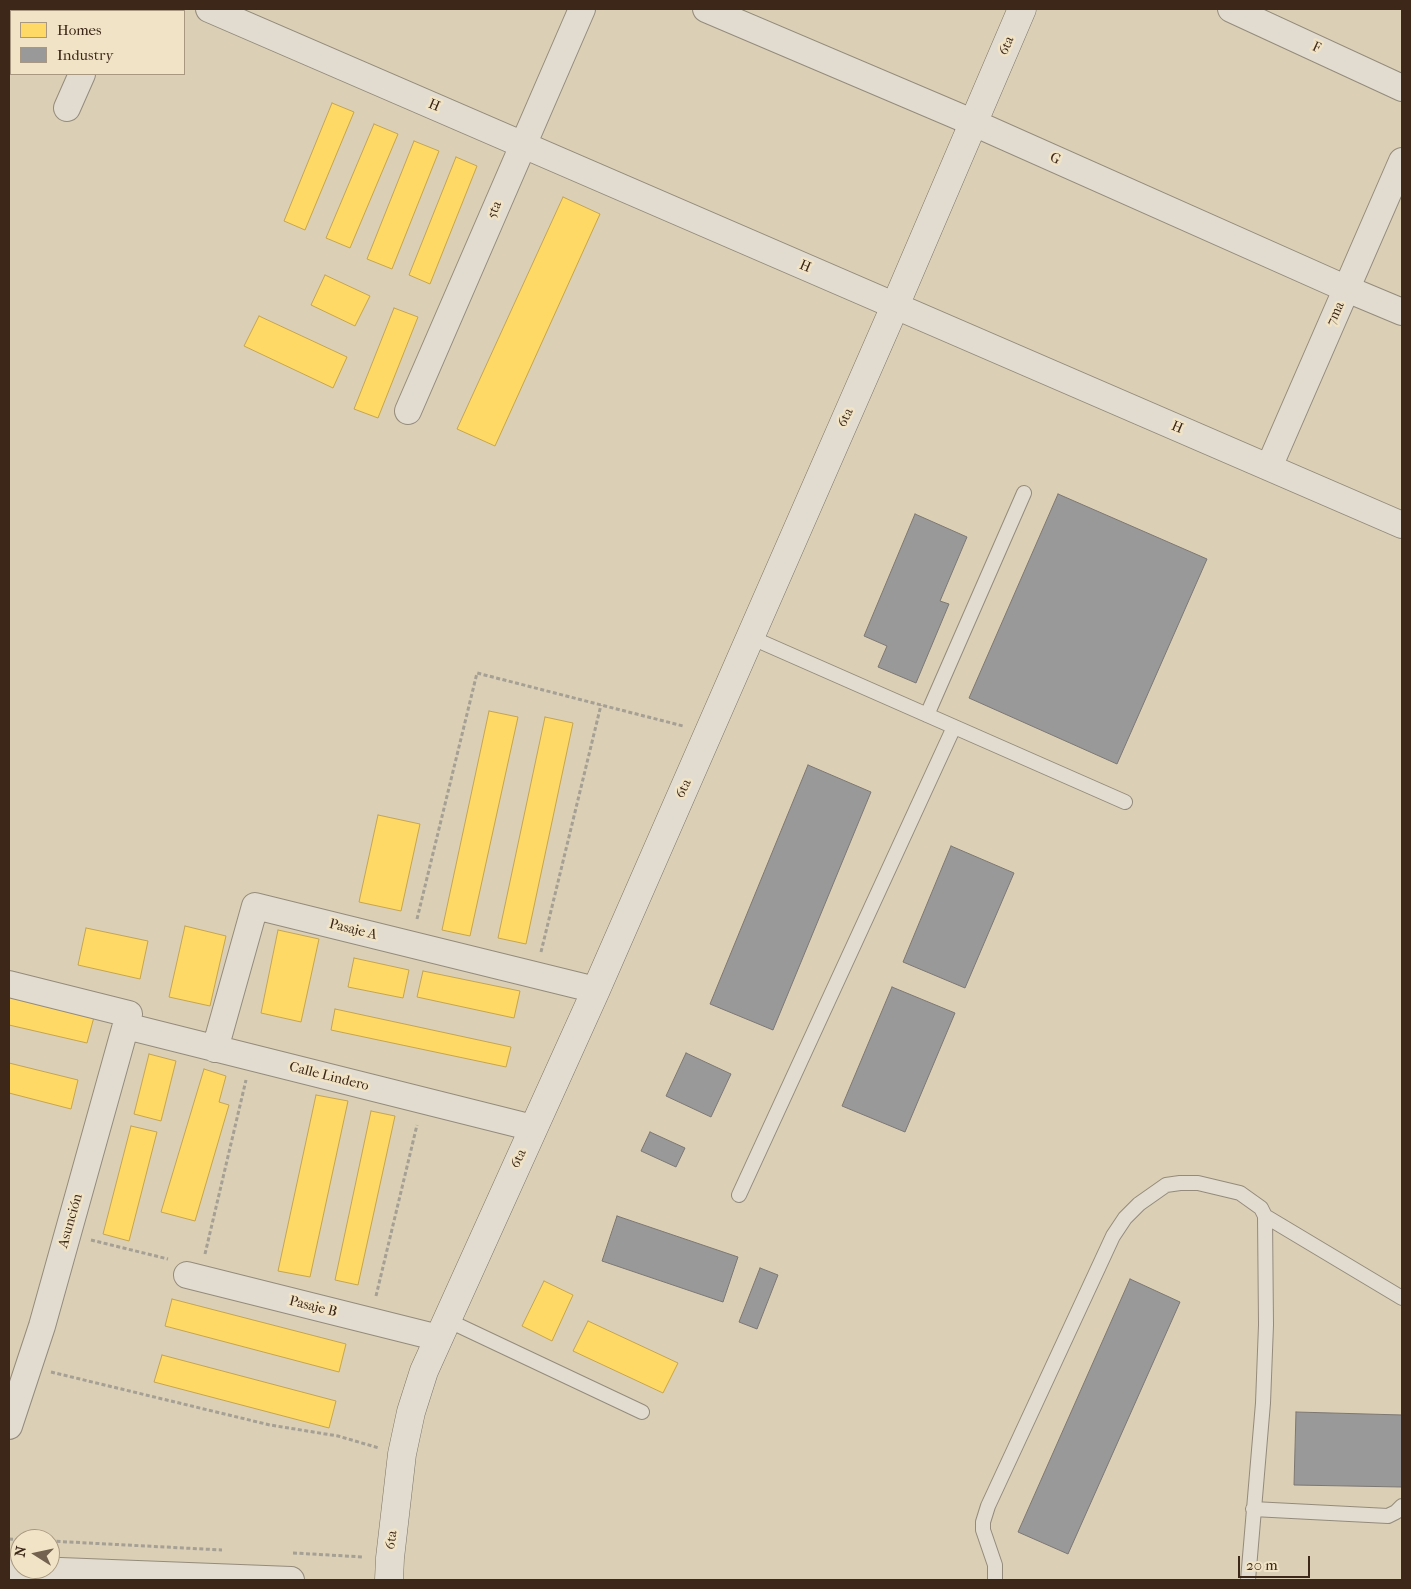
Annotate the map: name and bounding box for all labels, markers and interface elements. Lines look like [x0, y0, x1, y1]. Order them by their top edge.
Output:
legend [10, 10, 185, 75]
text: Homes [57, 21, 102, 39]
street label: 6ta [996, 34, 1018, 58]
street label: F [1309, 39, 1323, 57]
text: Industry [57, 46, 113, 64]
street label: H [426, 96, 442, 116]
street label: G [1047, 149, 1063, 169]
street label: 5ta [484, 199, 506, 221]
street label: H [797, 257, 813, 277]
street label: 7ma [1323, 299, 1349, 329]
street label: 6ta [834, 406, 858, 430]
street label: H [1169, 418, 1185, 438]
street label: 6ta [672, 777, 696, 801]
street label: Pasaje A [327, 916, 379, 944]
street label: Calle Lindero [287, 1059, 371, 1095]
street label: 6ta [507, 1147, 531, 1171]
street label: Asunción [55, 1192, 87, 1250]
street label: Pasaje B [287, 1293, 339, 1321]
north arrow [10, 1529, 60, 1579]
street label: 6ta [383, 1530, 401, 1550]
text: N [11, 1545, 30, 1558]
scale bar [1241, 1546, 1314, 1578]
text: 20 m [1246, 1556, 1278, 1574]

